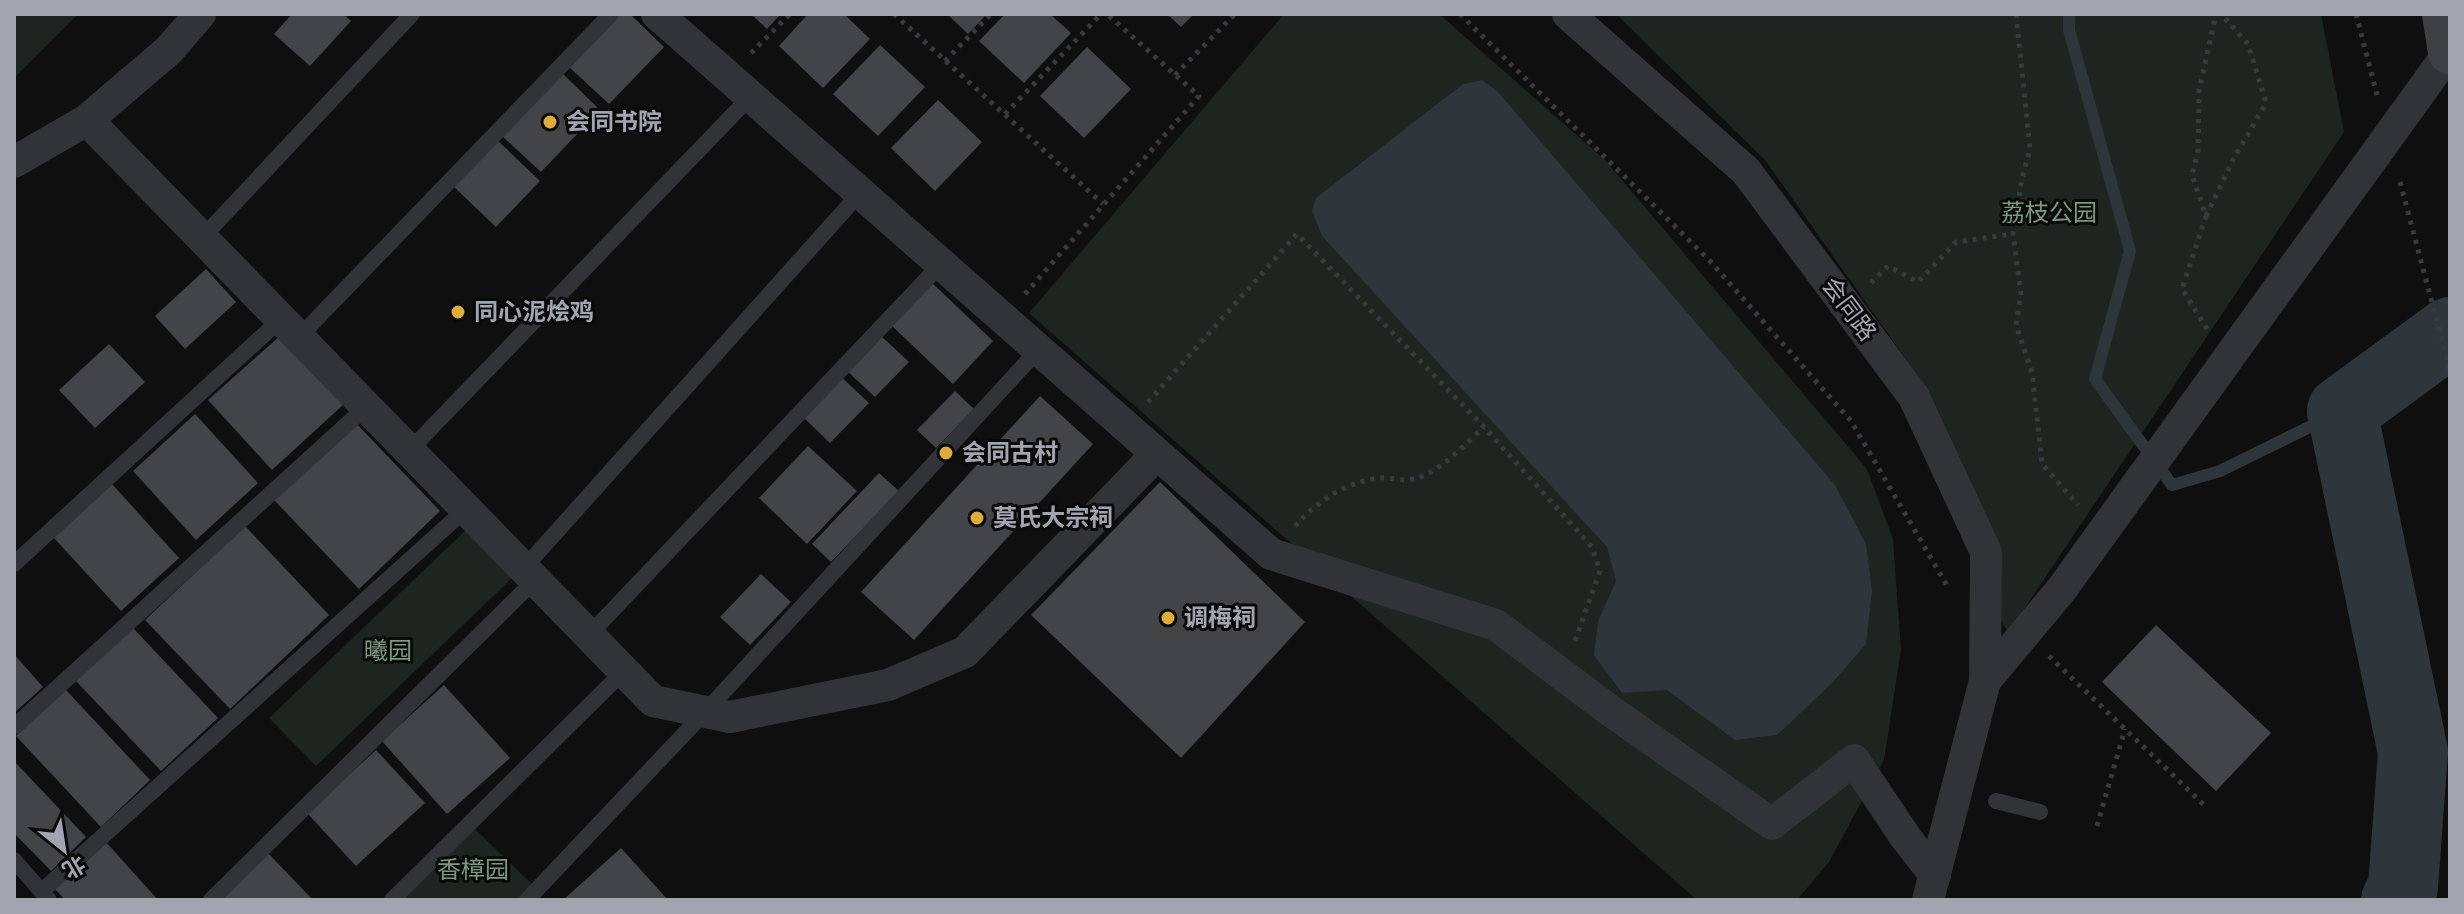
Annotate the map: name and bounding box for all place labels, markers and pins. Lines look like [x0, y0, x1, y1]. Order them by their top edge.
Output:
place label: 会同书院 [566, 106, 662, 137]
marker: 会同书院 [541, 113, 559, 131]
place label: 同心泥烩鸡 [474, 296, 594, 327]
marker: 同心泥烩鸡 [449, 303, 467, 321]
place label: 会同古村 [962, 437, 1058, 468]
marker: 会同古村 [937, 444, 955, 462]
place label: 莫氏大宗祠 [993, 502, 1113, 533]
marker: 莫氏大宗祠 [968, 509, 986, 527]
place label: 调梅祠 [1184, 602, 1256, 633]
marker: 调梅祠 [1159, 609, 1177, 627]

